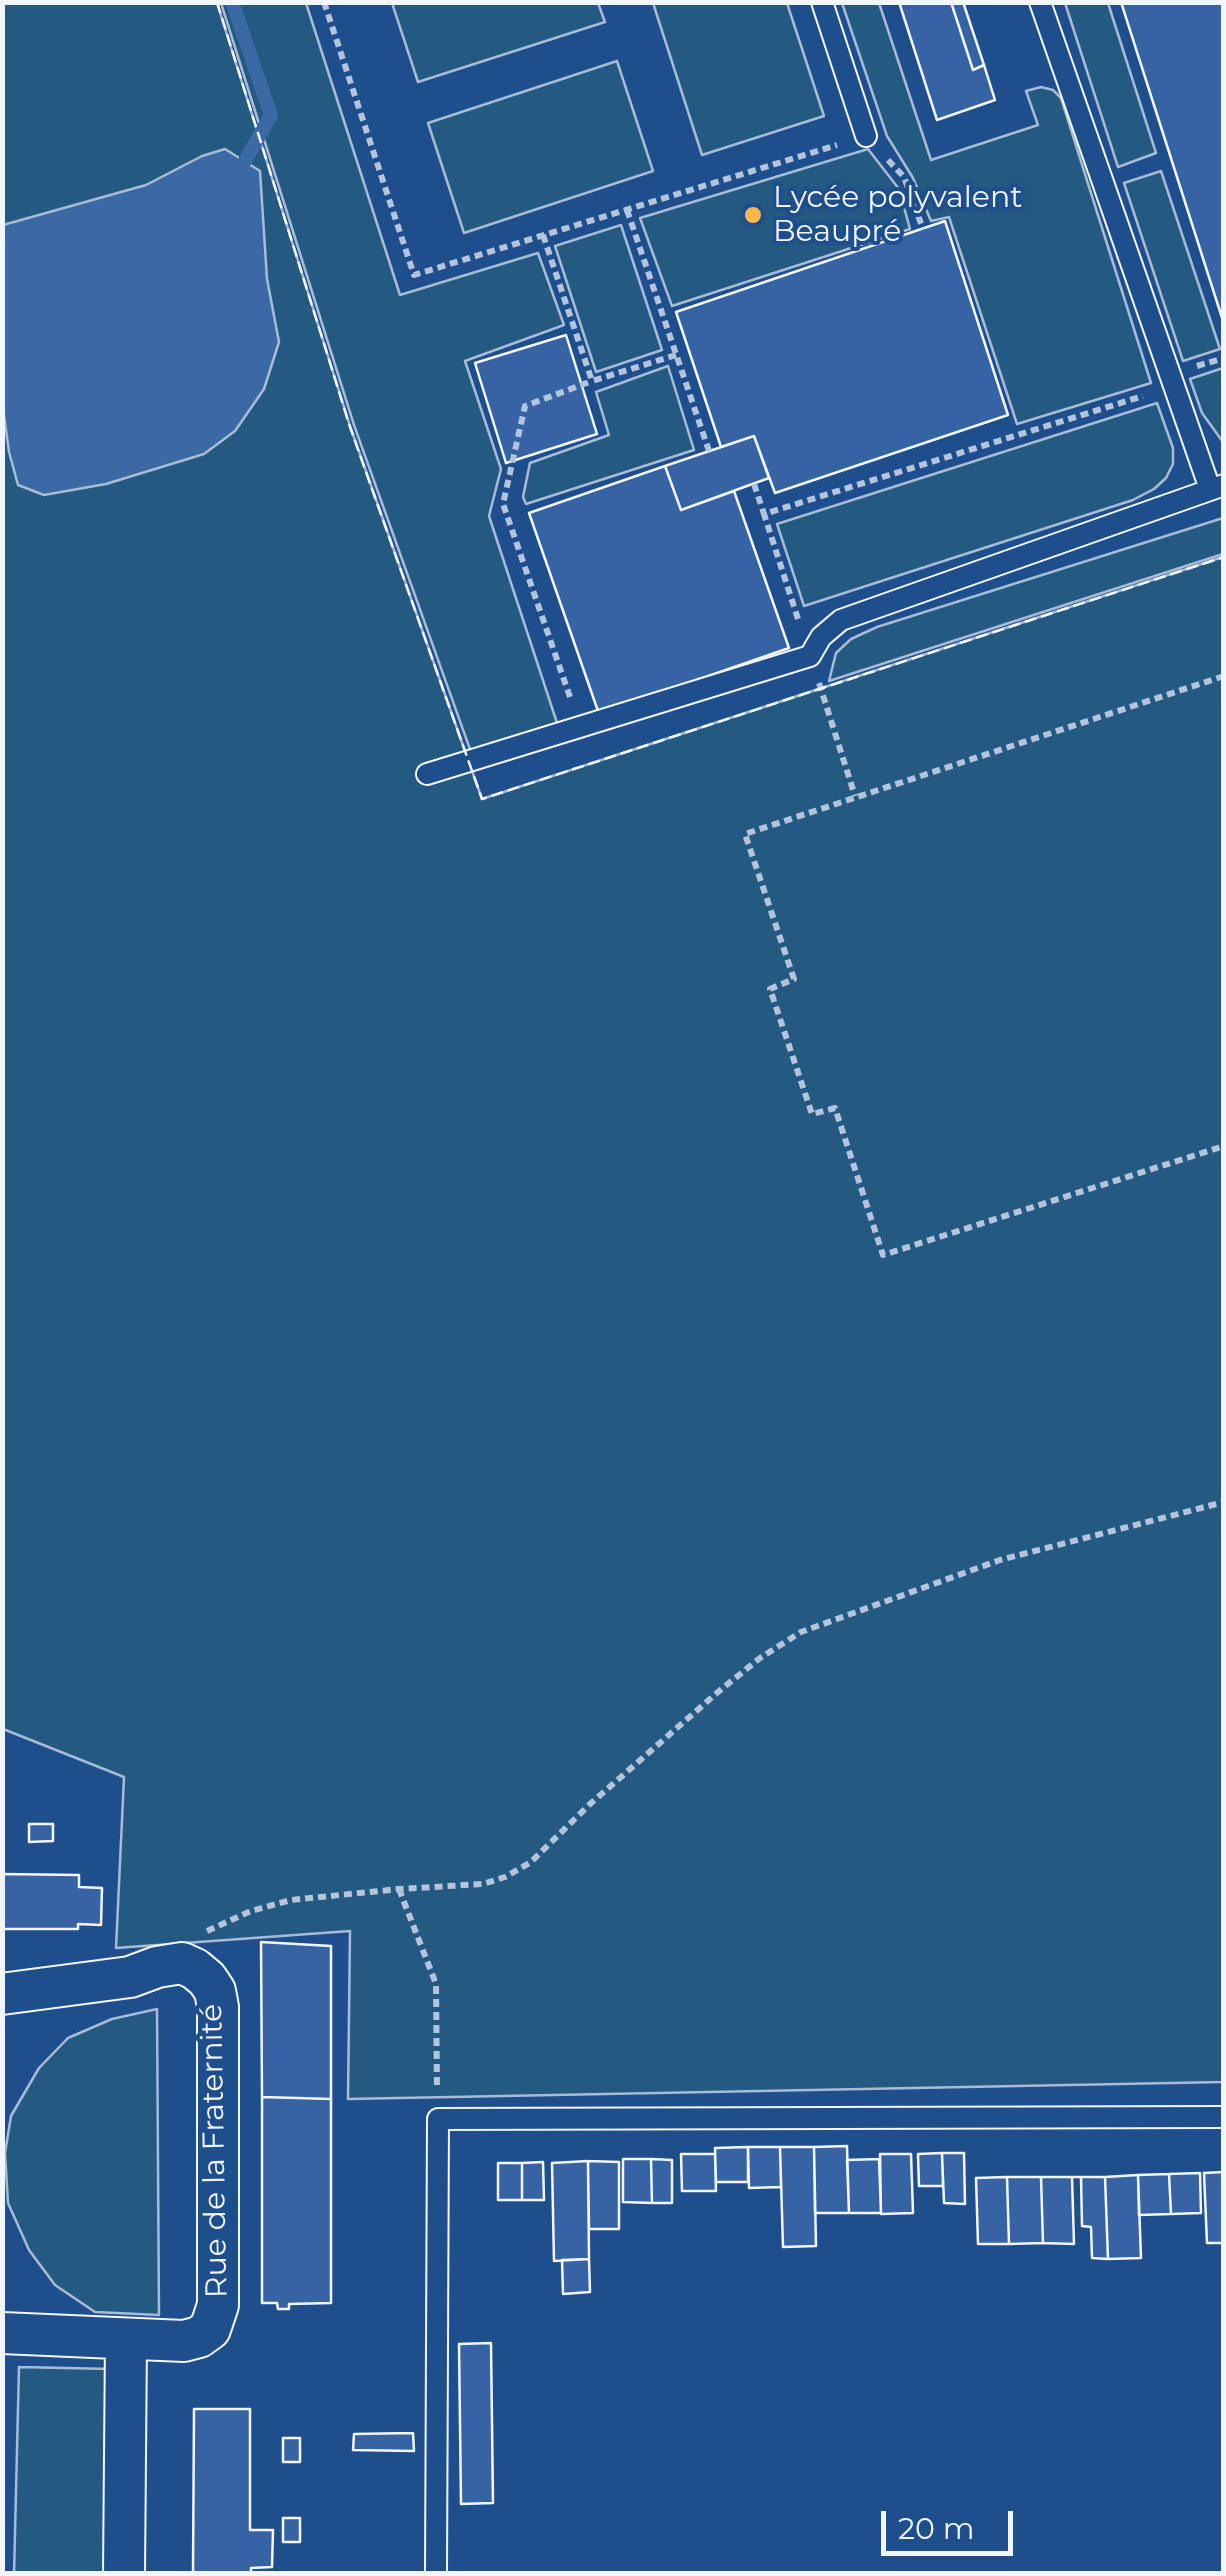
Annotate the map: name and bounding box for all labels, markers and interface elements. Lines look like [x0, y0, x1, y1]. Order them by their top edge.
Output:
place label: Lycée polyvalent Beaupré [773, 180, 1022, 250]
marker: Lycée polyvalent Beaupré [742, 204, 764, 226]
street label: Rue de la Fraternité [194, 2004, 236, 2298]
scale bar [886, 2491, 1018, 2553]
text: 20 m [898, 2510, 975, 2547]

